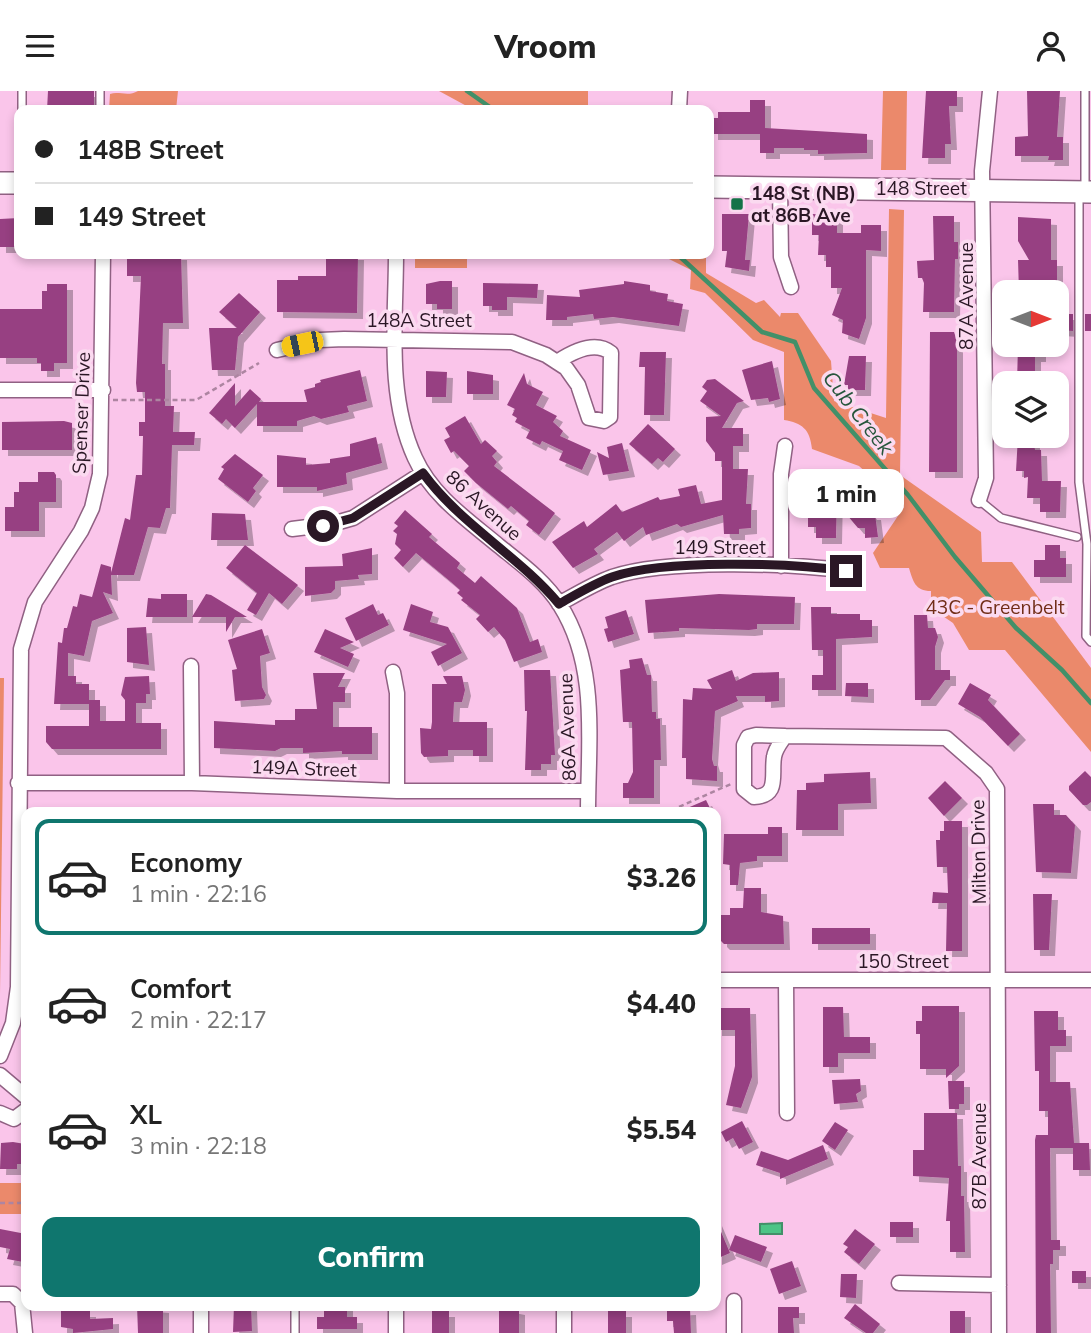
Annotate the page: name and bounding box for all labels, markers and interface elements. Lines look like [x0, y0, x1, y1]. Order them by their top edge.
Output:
text: Vroom [494, 26, 597, 66]
icon: menu [21, 27, 59, 65]
icon: person [1032, 27, 1070, 65]
text: 148B Street [77, 133, 224, 166]
street label: 148 Street [875, 176, 967, 200]
place label: 148 St (NB) at 86B Ave [751, 181, 856, 227]
marker: 148 St (NB) at 86B Ave [729, 196, 745, 212]
text: 149 Street [77, 200, 206, 233]
street label: 87A Avenue [954, 242, 978, 350]
north arrow [992, 280, 1069, 357]
map controls [992, 280, 1069, 448]
street label: 148A Street [366, 308, 472, 332]
car [280, 329, 325, 359]
street label: Spenser Drive [67, 352, 95, 474]
water label: Cub Creek [818, 365, 900, 461]
button: layers [992, 371, 1069, 448]
street label: 86 Avenue [441, 465, 527, 545]
callout: 1 min [788, 469, 904, 519]
text: 1 min [815, 479, 877, 508]
route start [307, 510, 339, 542]
street label: 149 Street [674, 535, 766, 559]
route end [830, 555, 862, 587]
park label: 43C - Greenbelt [925, 595, 1065, 619]
street label: 86A Avenue [553, 673, 581, 781]
street label: 149A Street [251, 754, 358, 782]
street label: Milton Drive [965, 799, 991, 905]
icon: car [46, 846, 109, 909]
text: Economy [130, 846, 242, 879]
text: $3.26 [627, 861, 696, 894]
text: 1 min · 22:16 [130, 879, 267, 908]
street label: 150 Street [857, 949, 949, 973]
icon: car [46, 972, 109, 1035]
text: Comfort [130, 972, 231, 1005]
text: $4.40 [627, 987, 696, 1020]
text: 2 min · 22:17 [130, 1005, 267, 1034]
icon: car [46, 1098, 109, 1161]
text: XL [130, 1098, 162, 1131]
street label: 87B Avenue [967, 1103, 991, 1209]
text: $5.54 [627, 1113, 696, 1146]
text: 3 min · 22:18 [130, 1131, 267, 1160]
button: Confirm [42, 1217, 700, 1297]

